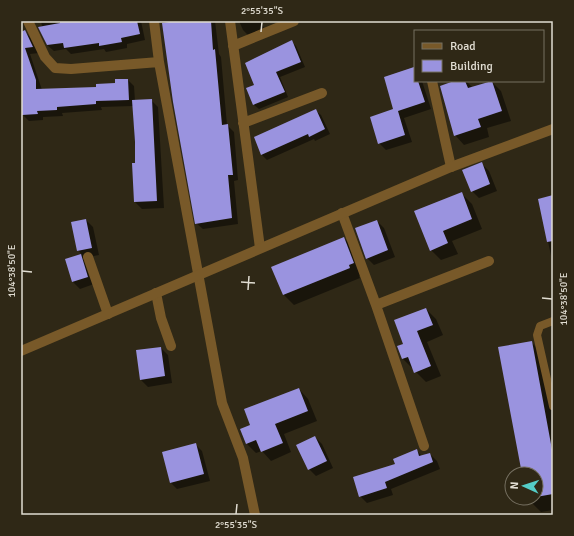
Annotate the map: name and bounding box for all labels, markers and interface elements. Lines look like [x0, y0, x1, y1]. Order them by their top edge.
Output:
text: 2°55'35"S [241, 5, 284, 17]
legend [414, 30, 544, 82]
text: Road [450, 39, 476, 54]
text: Building [450, 59, 493, 74]
text: 104°38'50"E [6, 244, 18, 298]
text: 104°38'50"E [558, 272, 570, 326]
north arrow [504, 466, 544, 506]
text: N [508, 481, 521, 490]
text: 2°55'35"S [215, 519, 258, 531]

